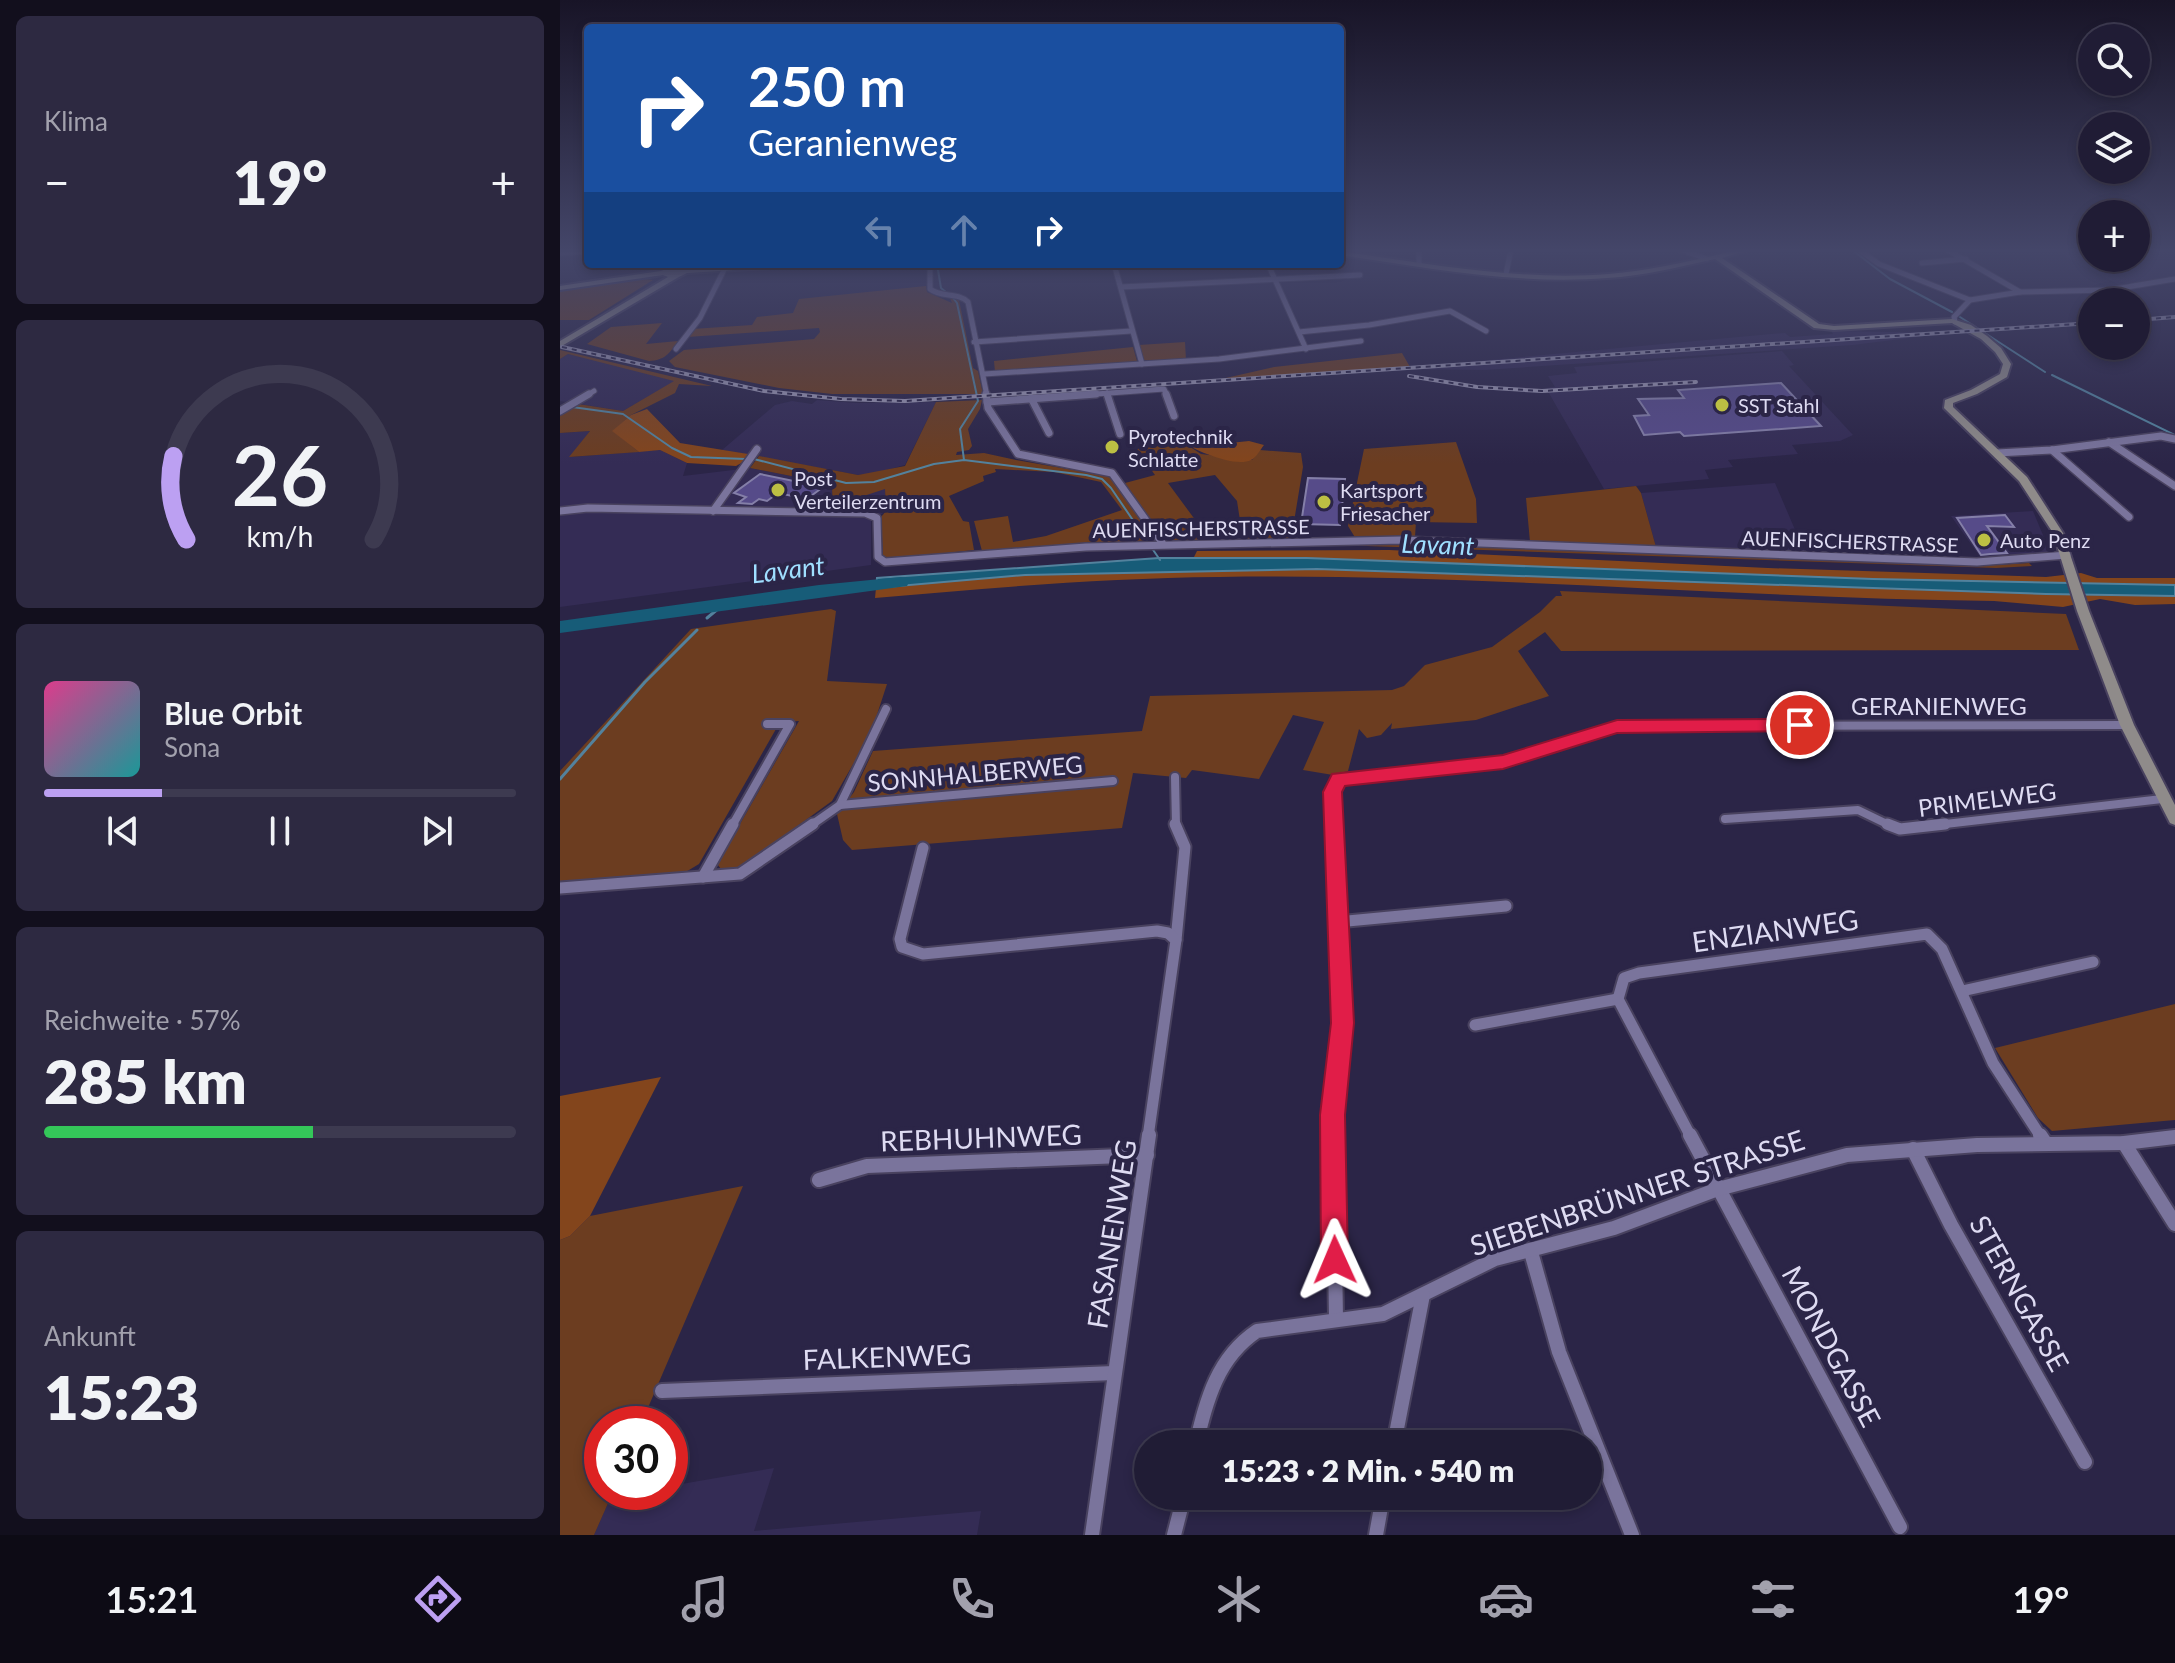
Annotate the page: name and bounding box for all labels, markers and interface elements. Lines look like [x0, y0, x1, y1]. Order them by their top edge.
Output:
map controls [2078, 24, 2150, 360]
button: search [2078, 24, 2150, 96]
text: 250 m [748, 52, 906, 119]
icon: right [616, 56, 720, 160]
text: Klima [44, 105, 108, 137]
button: layers [2078, 112, 2150, 184]
text: Geranienweg [748, 120, 957, 164]
text: 19° [233, 146, 327, 218]
text: − [44, 156, 70, 208]
text: + [490, 156, 516, 208]
button: + [2078, 200, 2150, 272]
icon: left [858, 208, 902, 252]
icon: ahead [942, 208, 986, 252]
icon: right [1026, 208, 1070, 252]
button: − [2078, 288, 2150, 360]
place label: SST Stahl [1738, 393, 1819, 417]
marker: SST Stahl [1713, 396, 1731, 414]
text: 26 [232, 423, 328, 523]
place label: Pyrotechnik Schlatte [1128, 424, 1234, 471]
marker: Pyrotechnik Schlatte [1103, 438, 1121, 456]
place label: Post Verteilerzentrum [794, 466, 941, 513]
place label: Kartsport Friesacher [1340, 478, 1431, 525]
marker: Post Verteilerzentrum [769, 481, 787, 499]
marker: Kartsport Friesacher [1315, 493, 1333, 511]
street label: AUENFISCHERSTRASSE [1092, 514, 1310, 542]
text: km/h [247, 519, 313, 553]
street label: AUENFISCHERSTRASSE [1741, 525, 1959, 557]
water label: Lavant [1401, 527, 1475, 561]
place label: Auto Penz [2000, 528, 2090, 552]
marker: Auto Penz [1975, 531, 1993, 549]
water label: Lavant [750, 549, 826, 589]
pin [1766, 691, 1834, 759]
street label: GERANIENWEG [1851, 691, 2027, 720]
text: Blue Orbit [164, 695, 302, 731]
icon: arrive [1778, 703, 1822, 747]
text: Sona [164, 731, 220, 763]
street label: SONNHALBERWEG [866, 749, 1084, 797]
street label: PRIMELWEG [1916, 776, 2058, 822]
icon: previous [101, 809, 145, 853]
icon: pause [258, 809, 302, 853]
icon: next [415, 809, 459, 853]
street label: ENZIANWEG [1690, 901, 1860, 959]
text: Reichweite · 57% [44, 1004, 241, 1036]
text: 285 km [44, 1045, 247, 1117]
street label: REBHUHNWEG [880, 1116, 1082, 1158]
street label: SIEBENBRÜNNER STRASSE [1466, 1122, 1808, 1262]
street label: FASANENWEG [1079, 1137, 1143, 1331]
street label: STERNGASSE [1963, 1209, 2077, 1377]
position arrow [1293, 1218, 1377, 1302]
street label: MONDGASSE [1775, 1260, 1889, 1432]
text: Ankunft [44, 1320, 136, 1352]
street label: FALKENWEG [802, 1336, 972, 1376]
text: 15:23 [44, 1361, 199, 1433]
speed limit sign: 30 [584, 1406, 688, 1510]
text: 15:23 · 2 Min. · 540 m [1222, 1452, 1514, 1488]
icon: directions [410, 1571, 466, 1627]
icon: music [677, 1571, 733, 1627]
icon: phone [944, 1571, 1000, 1627]
icon: climate [1211, 1571, 1267, 1627]
icon: car [1478, 1571, 1534, 1627]
icon: filters [1745, 1571, 1801, 1627]
text: 15:21 [106, 1577, 198, 1621]
text: 19° [2013, 1577, 2069, 1621]

